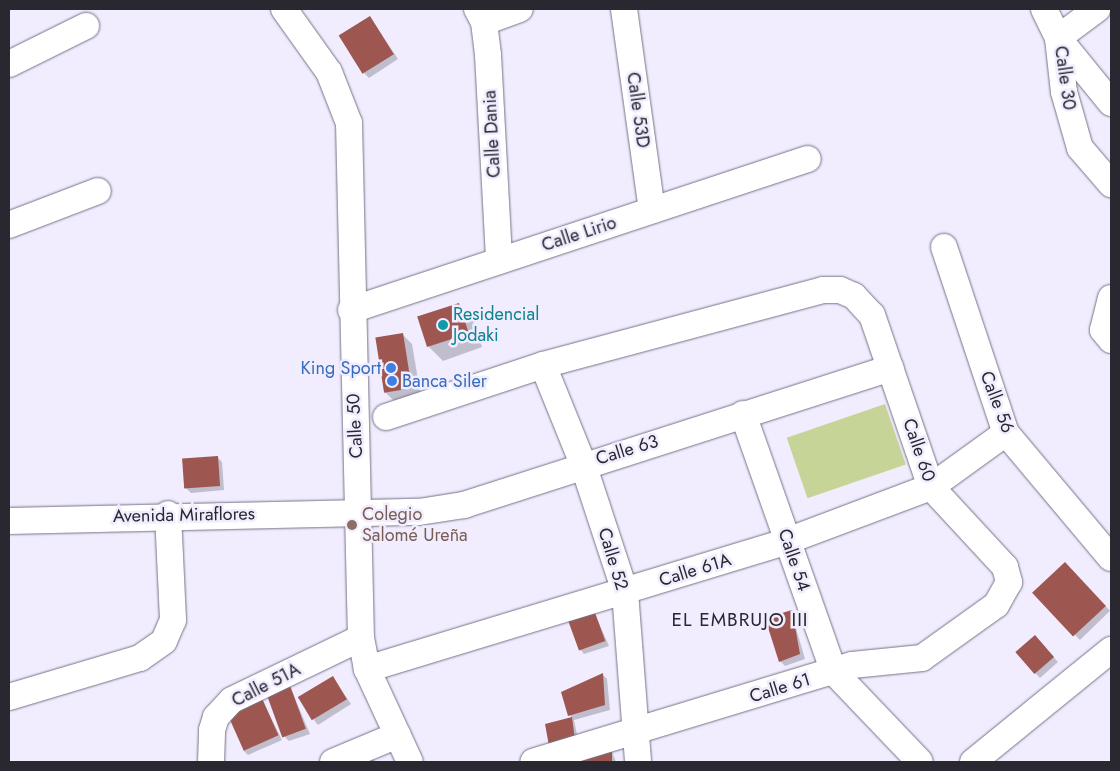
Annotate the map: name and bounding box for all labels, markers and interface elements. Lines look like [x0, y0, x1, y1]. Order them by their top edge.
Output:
street label: Calle 30 [1050, 45, 1080, 111]
street label: Calle 53D [622, 71, 654, 149]
street label: Calle Dania [479, 90, 505, 178]
street label: Calle Lirio [539, 212, 619, 256]
place label: Residencial Jodaki [453, 304, 539, 346]
marker: Residencial Jodaki [437, 319, 449, 331]
place label: King Sport [301, 357, 381, 379]
marker: King Sport [385, 362, 397, 374]
street label: Calle 56 [975, 368, 1019, 436]
place label: Banca Siler [402, 370, 487, 392]
marker: Banca Siler [386, 375, 398, 387]
street label: Calle 50 [343, 393, 367, 459]
street label: Calle 60 [898, 416, 940, 484]
street label: Calle 63 [593, 430, 661, 470]
street label: Avenida Miraflores [113, 503, 255, 527]
place label: Colegio Salomé Ureña [362, 504, 468, 546]
marker: Colegio Salomé Ureña [346, 519, 358, 531]
street label: Calle 52 [593, 525, 633, 593]
street label: Calle 54 [773, 526, 815, 594]
street label: Calle 61A [656, 549, 734, 591]
district label: EL EMBRUJO III [670, 609, 810, 631]
street label: Calle 51A [228, 659, 304, 711]
street label: Calle 61 [747, 669, 813, 707]

